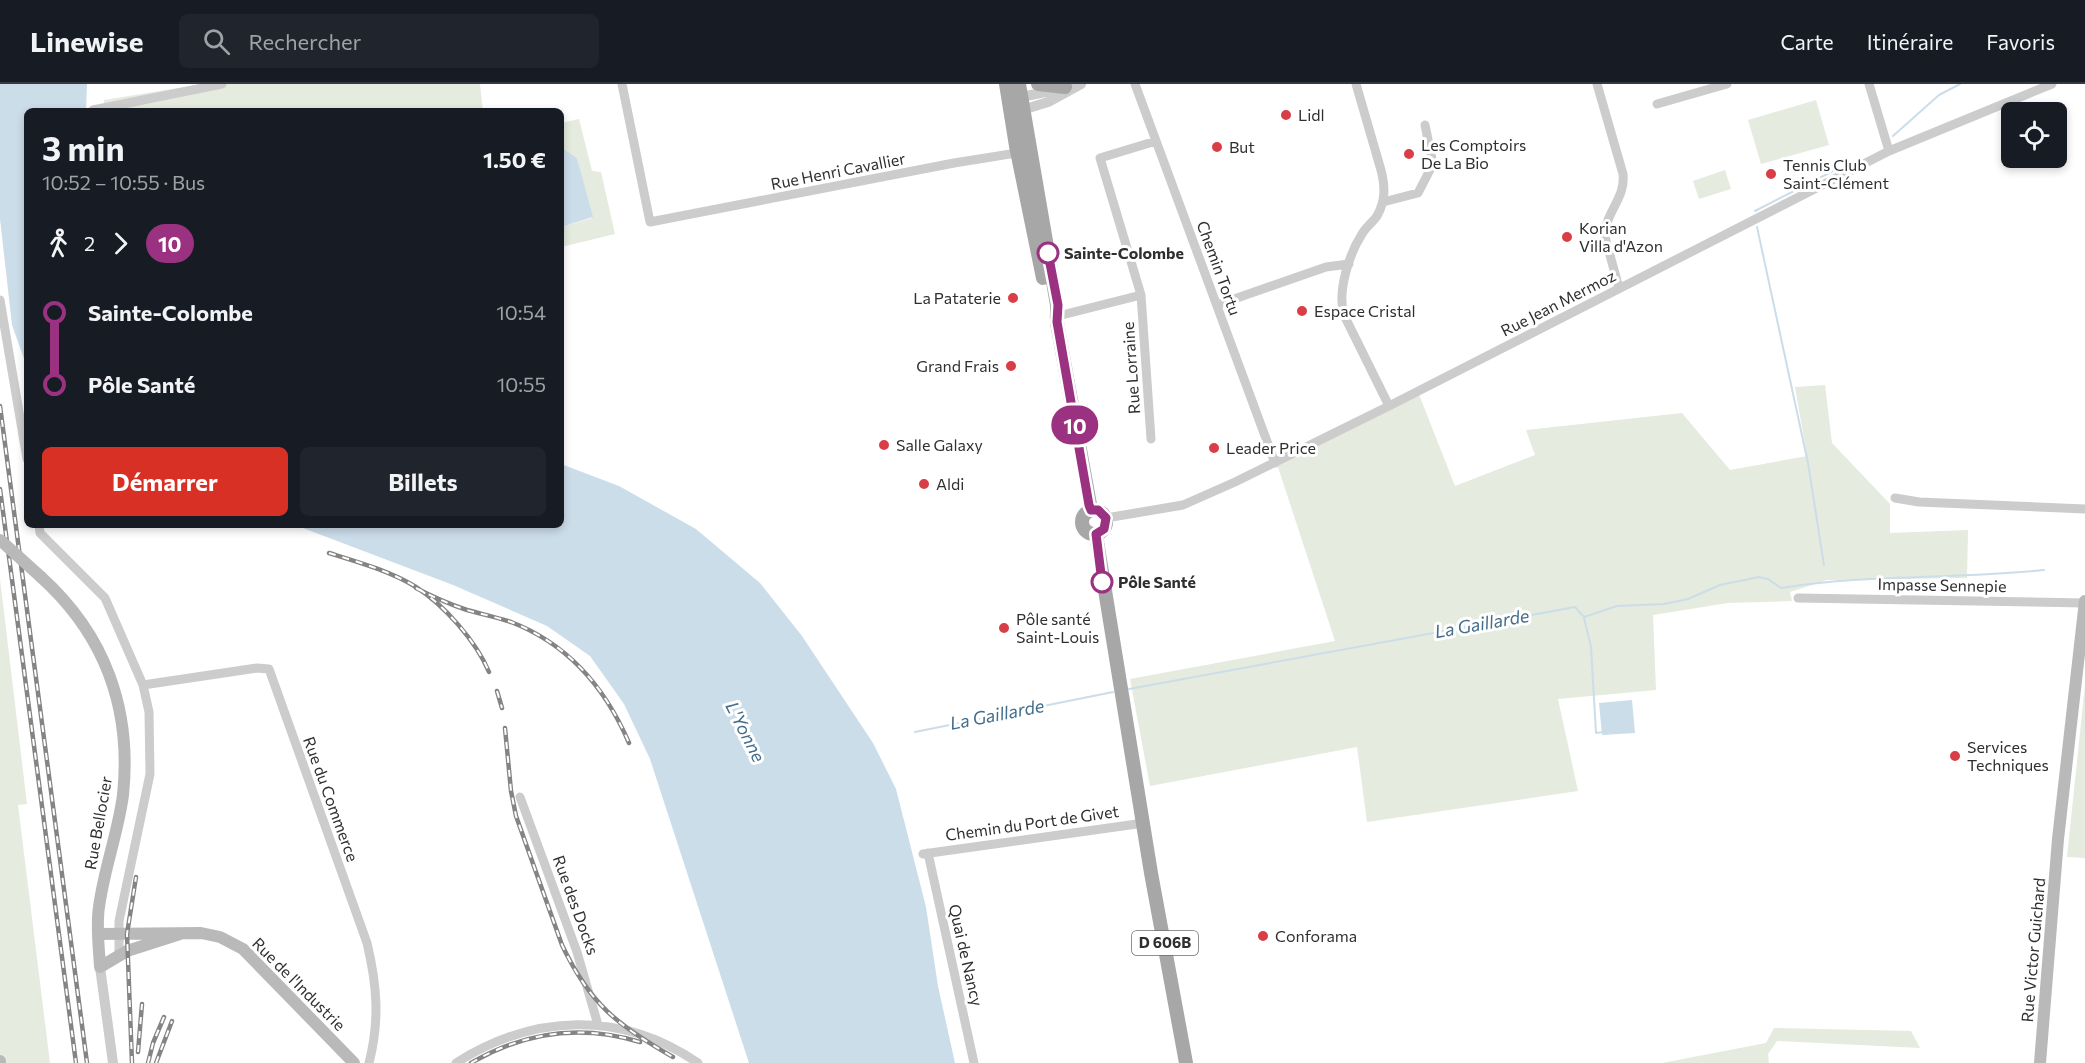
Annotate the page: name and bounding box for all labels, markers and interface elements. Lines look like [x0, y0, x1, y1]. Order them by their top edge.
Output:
search box [179, 14, 599, 68]
text: Linewise [30, 24, 143, 58]
icon: search [200, 25, 233, 58]
text: Rechercher [248, 28, 361, 55]
text: Carte [1780, 29, 1834, 54]
text: Itinéraire [1867, 29, 1953, 54]
text: Favoris [1986, 29, 2055, 54]
map controls [2001, 102, 2067, 168]
button: locate [2001, 102, 2067, 168]
place label: Lidl [1298, 105, 1325, 124]
marker: Lidl [1279, 108, 1293, 122]
text: 3 min [42, 127, 125, 168]
place label: Les Comptoirs De La Bio [1421, 135, 1526, 172]
place label: But [1229, 137, 1255, 156]
marker: But [1210, 140, 1224, 154]
text: 1.50 € [483, 146, 546, 173]
marker: Les Comptoirs De La Bio [1402, 147, 1416, 161]
street label: Rue Henri Cavallier [769, 148, 907, 193]
place label: Tennis Club Saint-Clément [1783, 155, 1889, 192]
marker: Tennis Club Saint-Clément [1764, 167, 1778, 181]
text: 10:52 – 10:55 · Bus [42, 170, 205, 194]
street label: Chemin Tortu [1194, 218, 1245, 318]
place label: Korian Villa d'Azon [1579, 218, 1663, 255]
icon: walk [42, 227, 75, 260]
icon: forward [104, 227, 137, 260]
marker: Korian Villa d'Azon [1560, 230, 1574, 244]
text: 2 [84, 231, 95, 255]
text: 10 [158, 231, 182, 256]
marker: Sainte-Colombe [1037, 242, 1059, 264]
place label: Sainte-Colombe [1064, 243, 1184, 262]
street label: Rue Jean Mermoz [1497, 265, 1618, 340]
place label: La Pataterie [913, 288, 1001, 307]
marker: La Pataterie [1006, 291, 1020, 305]
text: Sainte-Colombe [88, 299, 253, 326]
text: 10:54 [496, 300, 546, 324]
place label: Espace Cristal [1314, 301, 1416, 320]
marker: Espace Cristal [1295, 304, 1309, 318]
street label: Rue Lorraine [1118, 321, 1143, 415]
place label: Grand Frais [916, 356, 999, 375]
marker: Grand Frais [1004, 359, 1018, 373]
text: Pôle Santé [88, 371, 195, 398]
text: 10:55 [497, 372, 546, 396]
line badge: 10 [1048, 406, 1102, 444]
text: 10 [1063, 413, 1087, 438]
place label: Salle Galaxy [896, 435, 983, 454]
marker: Salle Galaxy [877, 438, 891, 452]
place label: Leader Price [1226, 438, 1316, 457]
marker: Leader Price [1207, 441, 1221, 455]
button: Démarrer [42, 447, 288, 516]
button: Billets [300, 447, 546, 516]
place label: Aldi [936, 474, 964, 493]
marker: Aldi [917, 477, 931, 491]
marker: Pôle Santé [1091, 571, 1113, 593]
place label: Pôle Santé [1118, 572, 1196, 591]
street label: Impasse Sennepie [1877, 574, 2007, 595]
water label: La Gaillarde [1433, 604, 1531, 642]
place label: Pôle santé Saint-Louis [1016, 609, 1099, 646]
marker: Pôle santé Saint-Louis [997, 621, 1011, 635]
water label: La Gaillarde [948, 694, 1046, 734]
water label: L'Yonne [721, 698, 771, 766]
street label: Rue du Commerce [300, 734, 363, 864]
place label: Services Techniques [1967, 737, 2049, 774]
marker: Services Techniques [1948, 749, 1962, 763]
street label: Rue Bellocier [80, 774, 115, 871]
street label: Chemin du Port de Givet [944, 801, 1120, 844]
street label: Rue des Docks [550, 853, 603, 957]
street label: Rue Victor Guichard [2017, 877, 2048, 1023]
street label: Quai de Nancy [946, 902, 987, 1008]
place label: Conforama [1275, 926, 1357, 945]
marker: Conforama [1256, 929, 1270, 943]
road number: D 606B [1132, 931, 1198, 955]
street label: Rue de l'Industrie [249, 933, 350, 1034]

